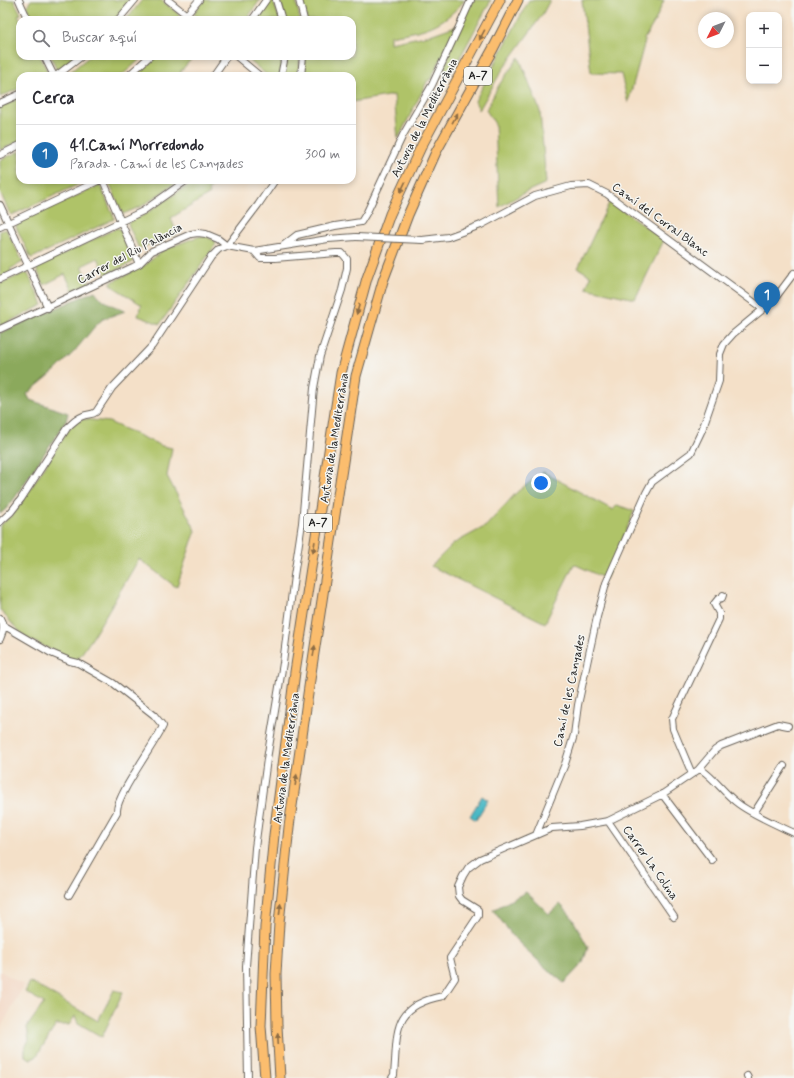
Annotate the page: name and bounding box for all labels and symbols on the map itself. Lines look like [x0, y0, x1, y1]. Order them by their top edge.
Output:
north arrow [698, 12, 734, 48]
one-way arrow [479, 29, 485, 40]
street label: Autovia de la Mediterrània [388, 56, 462, 180]
road number: A-7 [464, 67, 492, 85]
one-way arrow [452, 112, 458, 124]
street label: Camí del Corral Blanc [608, 179, 712, 261]
one-way arrow [400, 181, 406, 193]
street label: Carrer del Riu Palància [75, 220, 185, 288]
pin: 1 [754, 282, 780, 315]
one-way arrow [355, 303, 361, 315]
street label: Autovia de la Mediterrània [317, 372, 353, 504]
your location [531, 473, 551, 493]
road number: A-7 [304, 514, 332, 532]
one-way arrow [311, 540, 317, 553]
street label: Camí de les Canyades [550, 634, 590, 748]
one-way arrow [311, 645, 317, 658]
street label: Autovia de la Mediterrània [270, 692, 304, 824]
one-way arrow [293, 774, 299, 786]
street label: Carrer La Colina [618, 823, 682, 903]
one-way arrow [277, 903, 284, 915]
one-way arrow [274, 1033, 281, 1045]

